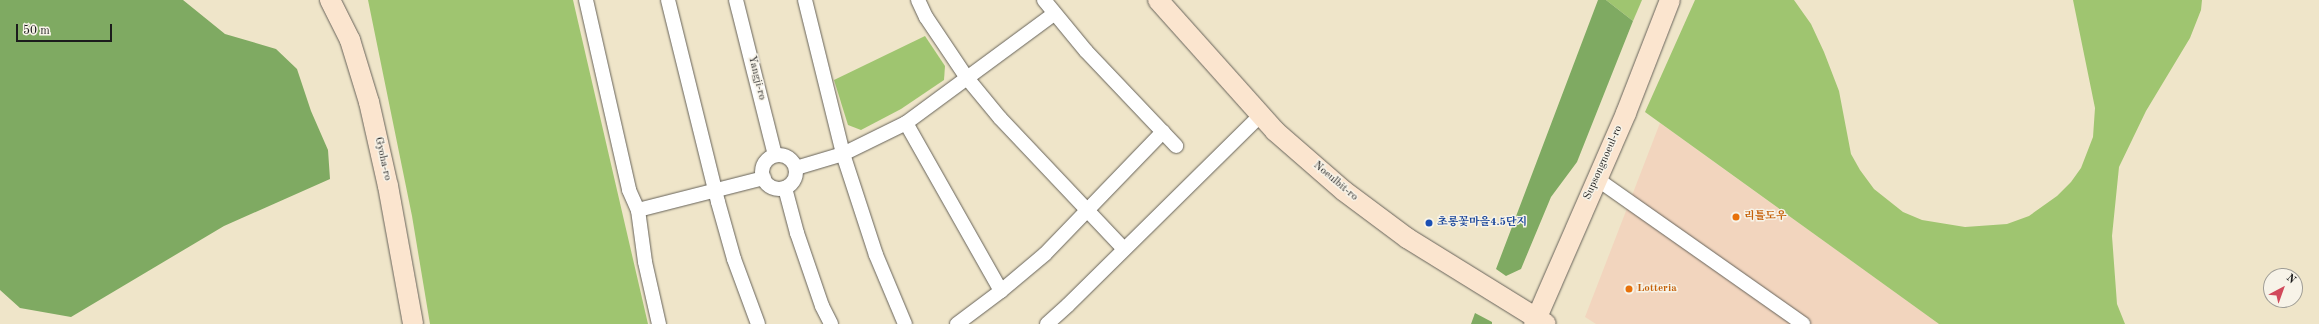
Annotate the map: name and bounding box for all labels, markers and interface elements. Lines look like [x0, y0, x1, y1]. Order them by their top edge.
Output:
scale bar [18, 16, 114, 42]
text: 50 m [23, 25, 50, 37]
street label: Yangji-ro [744, 55, 768, 101]
street label: Supsongnoeul-ro [1582, 124, 1626, 202]
street label: Gyoha-ro [371, 136, 393, 182]
street label: Noeulbit-ro [1310, 159, 1360, 205]
place label: 리틀도우 [1744, 210, 1787, 224]
marker: 리틀도우 [1731, 212, 1741, 222]
place label: 초롱꽃마을4.5단지 [1437, 216, 1527, 230]
marker: 초롱꽃마을4.5단지 [1424, 218, 1434, 228]
north arrow [2263, 268, 2303, 308]
text: N [2284, 272, 2297, 286]
place label: Lotteria [1637, 282, 1677, 296]
marker: Lotteria [1624, 284, 1634, 294]

